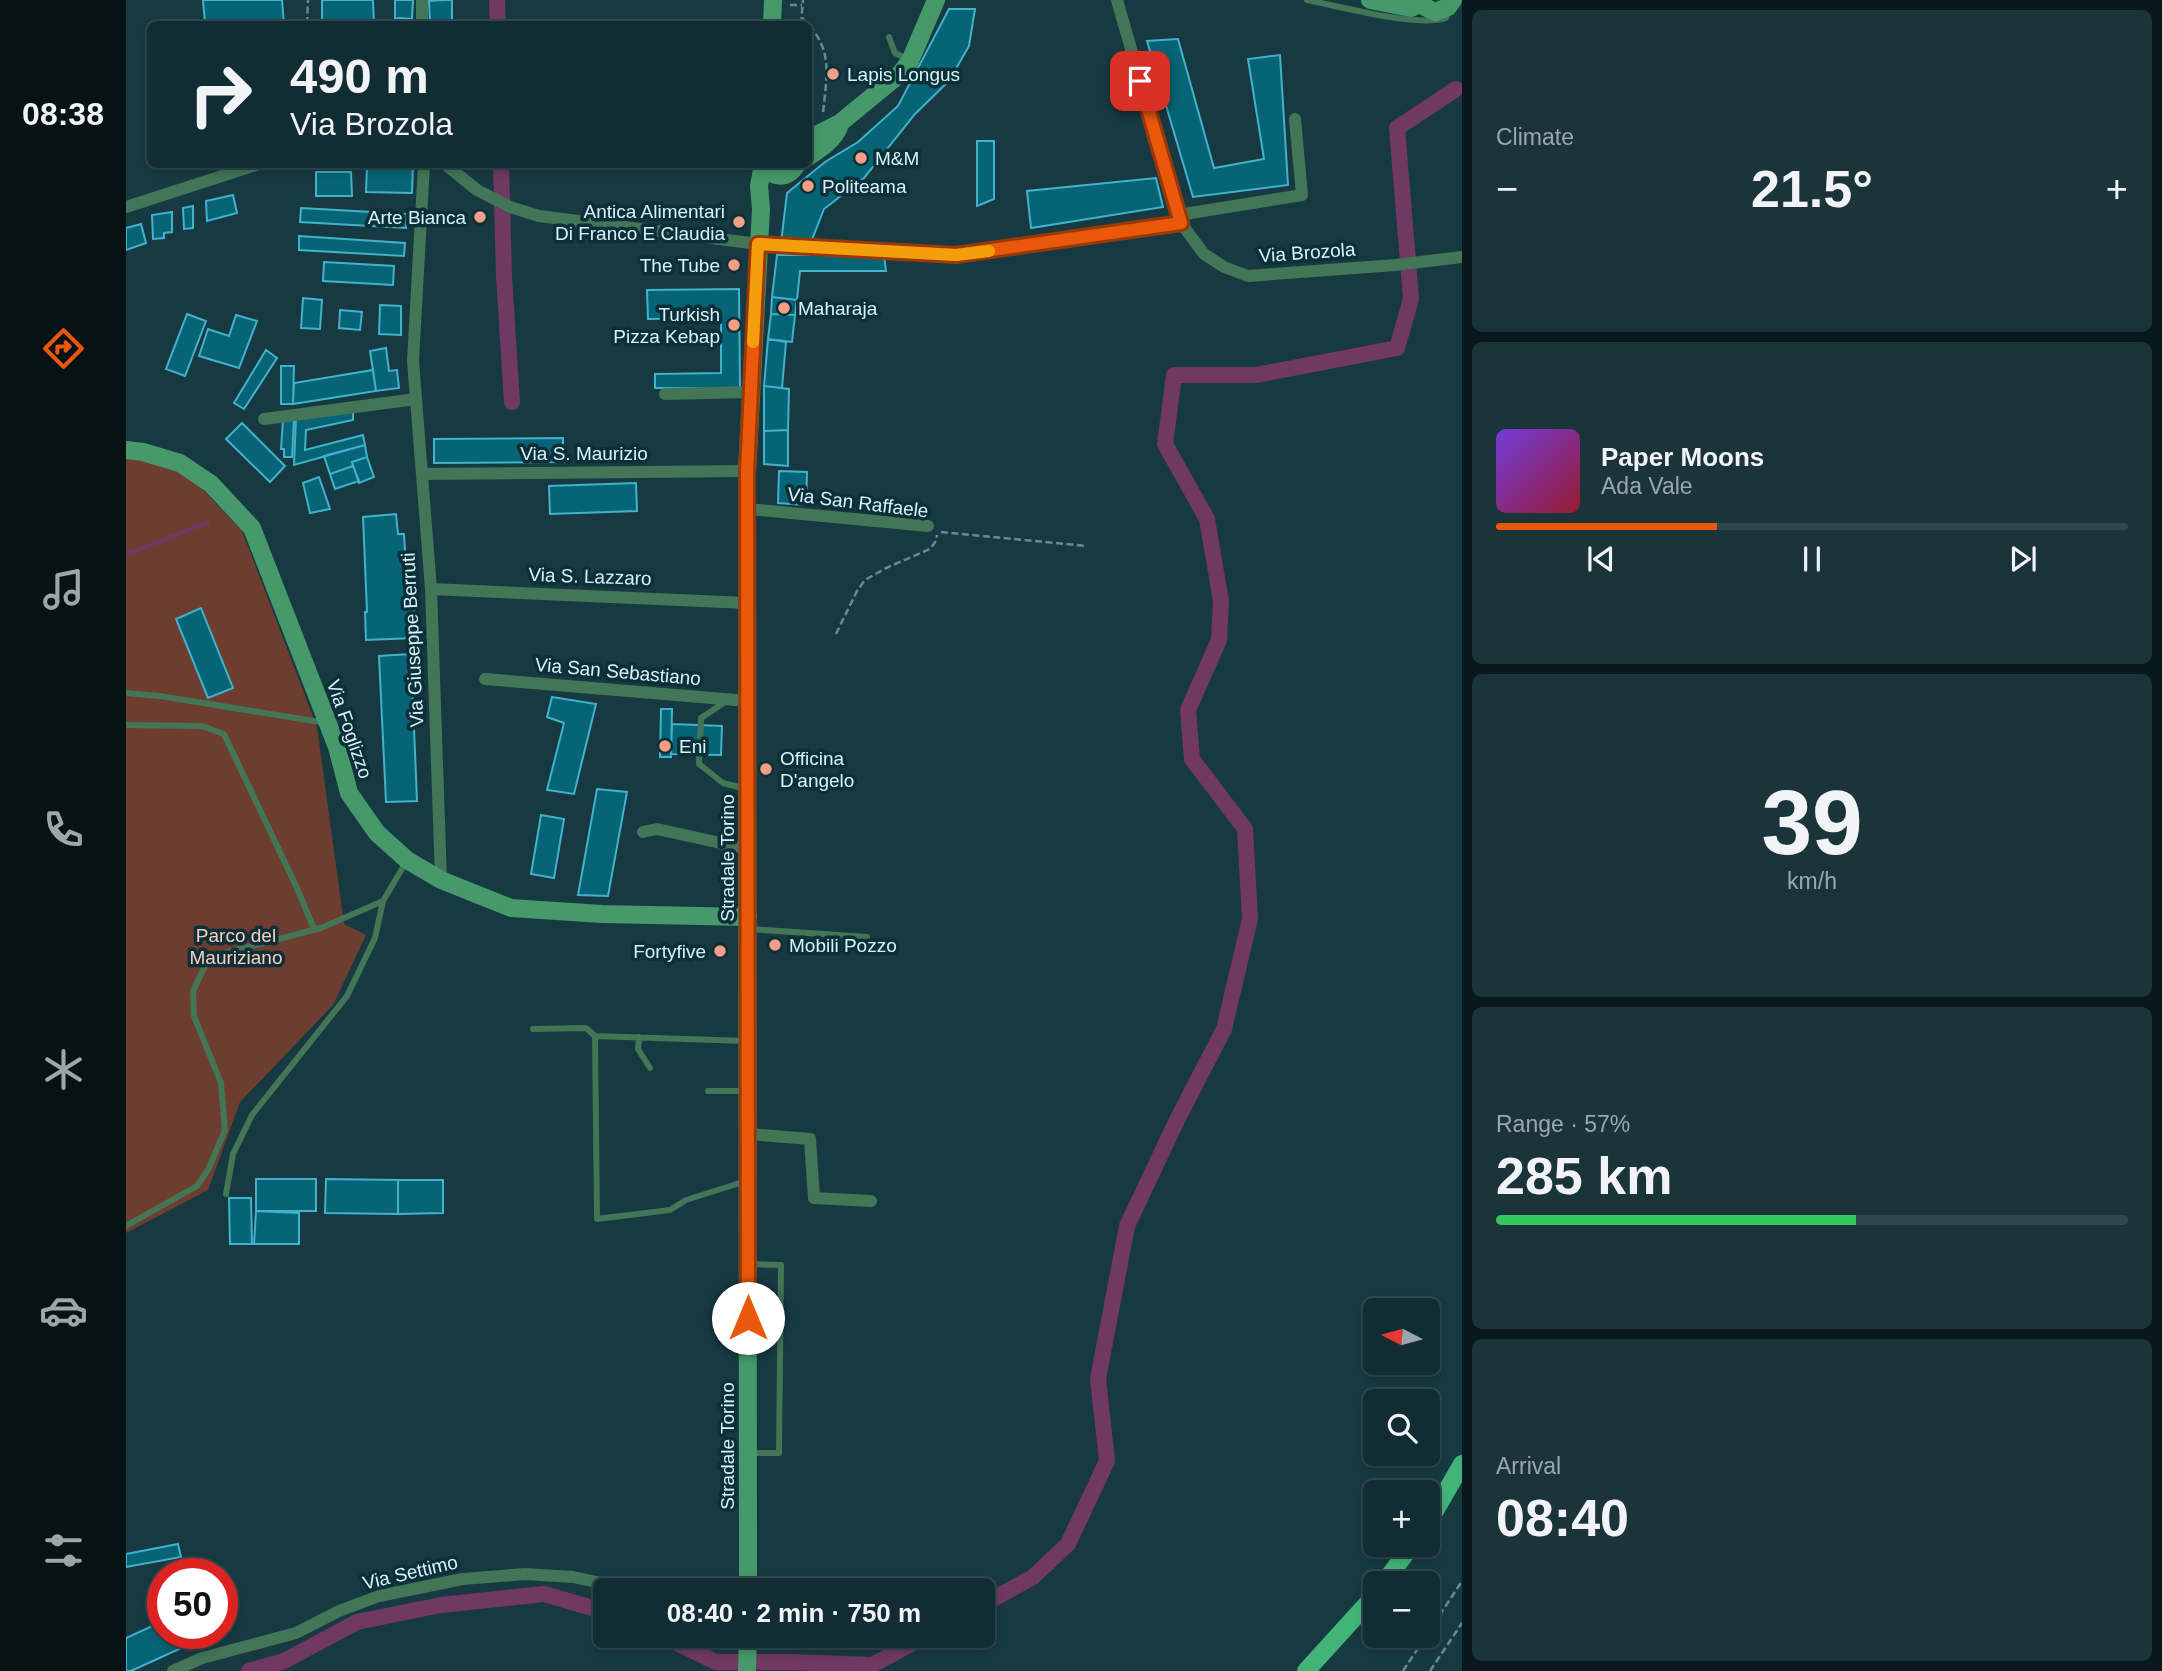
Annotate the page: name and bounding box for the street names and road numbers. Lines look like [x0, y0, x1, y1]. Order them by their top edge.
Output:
street label: Via Brozola [1258, 239, 1356, 266]
street label: Via S. Maurizio [520, 443, 648, 464]
street label: Via San Raffaele [786, 483, 930, 522]
street label: Via Giuseppe Berruti [397, 552, 428, 728]
street label: Via S. Lazzaro [528, 564, 652, 589]
street label: Via San Sebastiano [534, 654, 702, 689]
street label: Via Foglizzo [323, 677, 376, 781]
street label: Stradale Torino [717, 794, 738, 922]
street label: Stradale Torino [717, 1382, 738, 1510]
street label: Via Settimo [361, 1551, 460, 1594]

